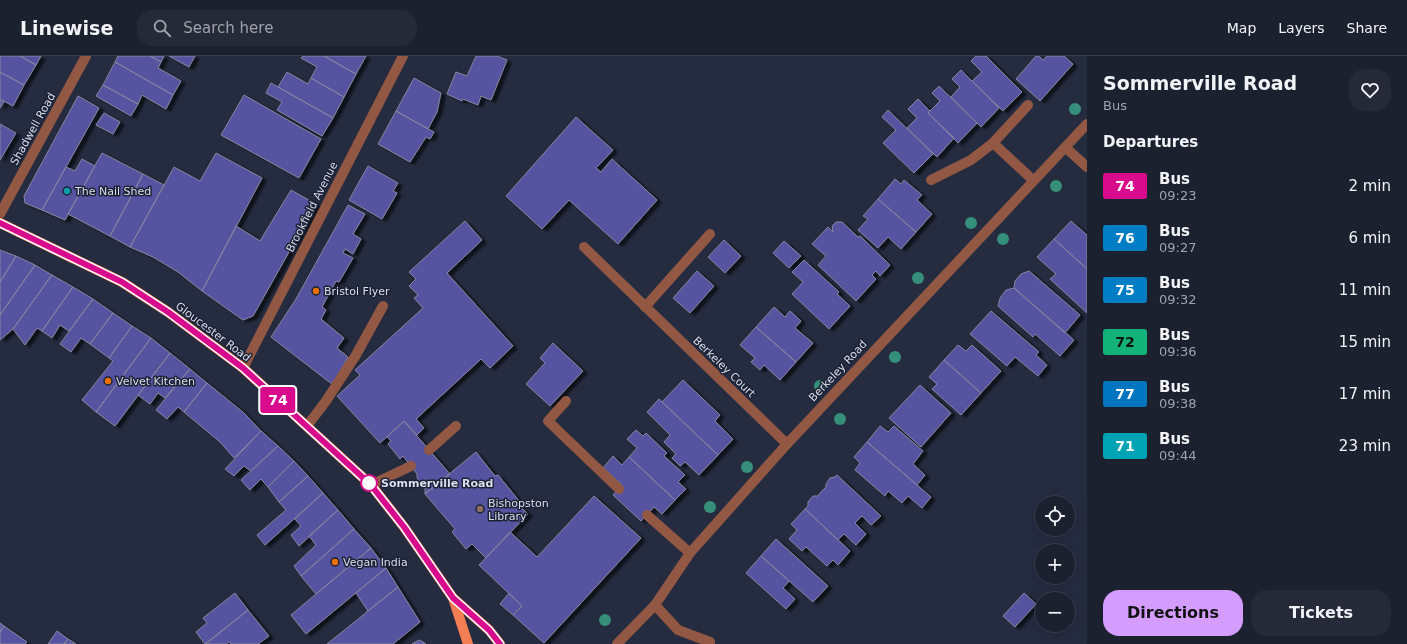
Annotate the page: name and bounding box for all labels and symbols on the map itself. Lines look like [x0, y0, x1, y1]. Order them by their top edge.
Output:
street label: Shadwell Road [8, 91, 58, 167]
street label: Brookfield Avenue [284, 159, 341, 254]
place label: The Nail Shed [74, 185, 151, 198]
marker: The Nail Shed [62, 186, 72, 196]
place label: Bristol Flyer [324, 285, 390, 298]
marker: Bristol Flyer [311, 286, 321, 296]
street label: Gloucester Road [173, 300, 253, 364]
street label: Berkeley Court [690, 334, 758, 401]
street label: Berkeley Road [806, 338, 870, 404]
place label: Velvet Kitchen [116, 375, 195, 388]
marker: Velvet Kitchen [103, 376, 113, 386]
line badge: 74 [260, 387, 296, 413]
marker: Sommerville Road [360, 474, 378, 492]
place label: Sommerville Road [381, 477, 493, 490]
place label: Bishopston Library [488, 497, 549, 523]
marker: Bishopston Library [475, 504, 485, 514]
place label: Vegan India [343, 556, 408, 569]
marker: Vegan India [330, 557, 340, 567]

